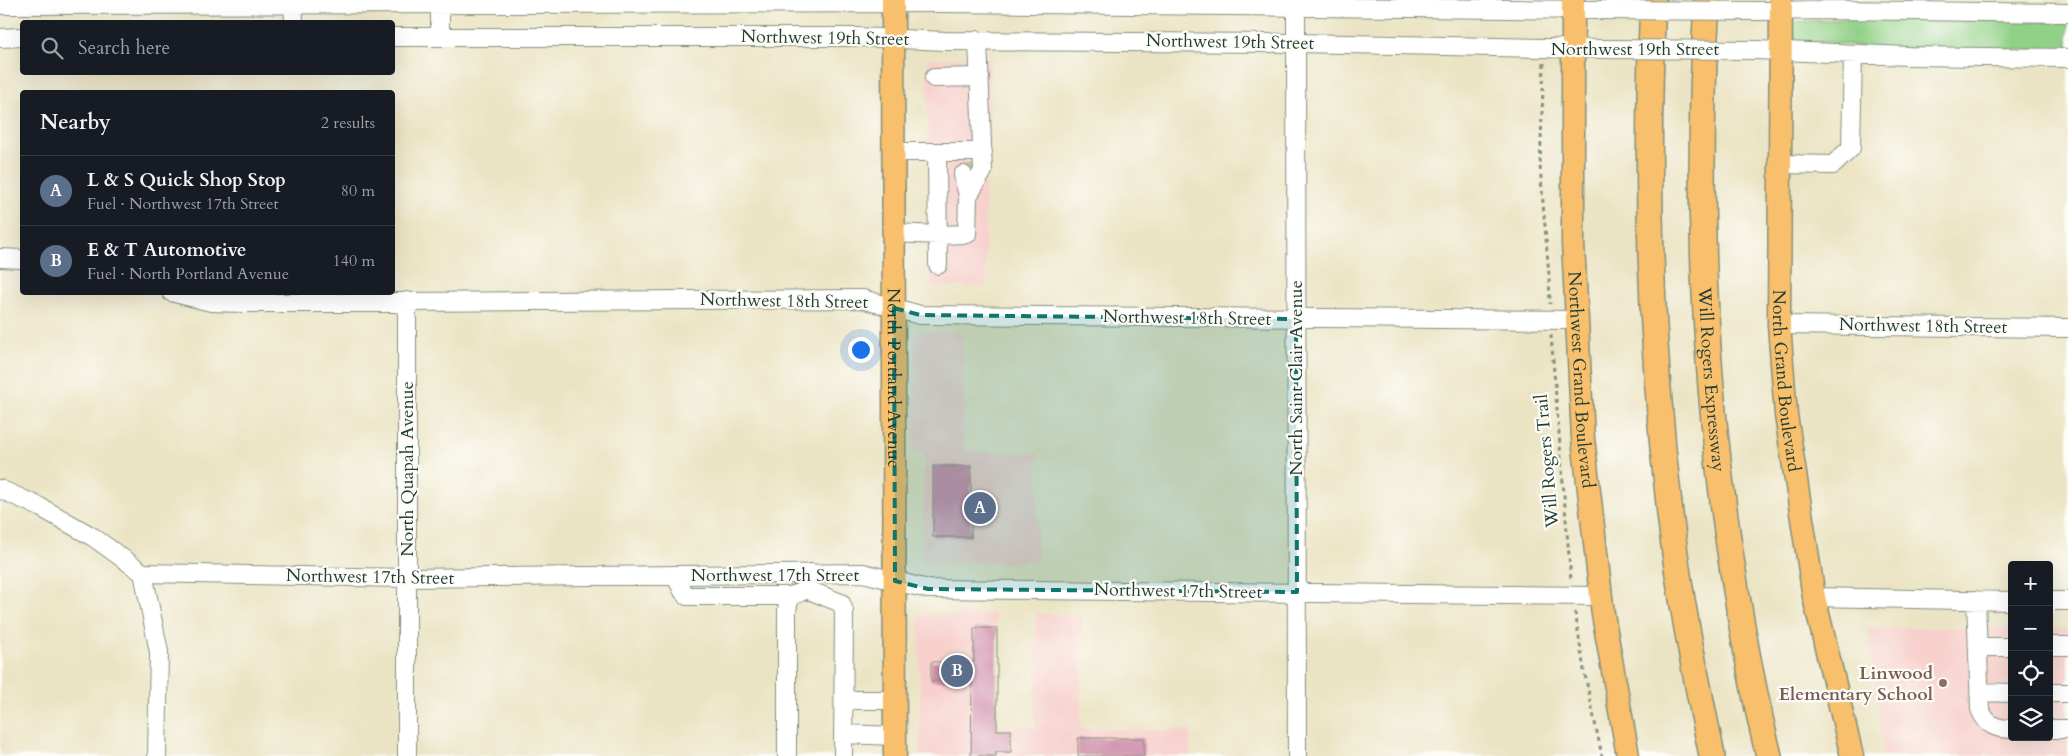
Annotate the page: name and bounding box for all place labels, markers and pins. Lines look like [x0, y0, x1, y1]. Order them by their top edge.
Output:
pin: A [964, 489, 996, 527]
pin: B [941, 652, 973, 690]
place label: Linwood Elementary School [1779, 661, 1934, 707]
marker: Linwood Elementary School [1937, 677, 1949, 689]

